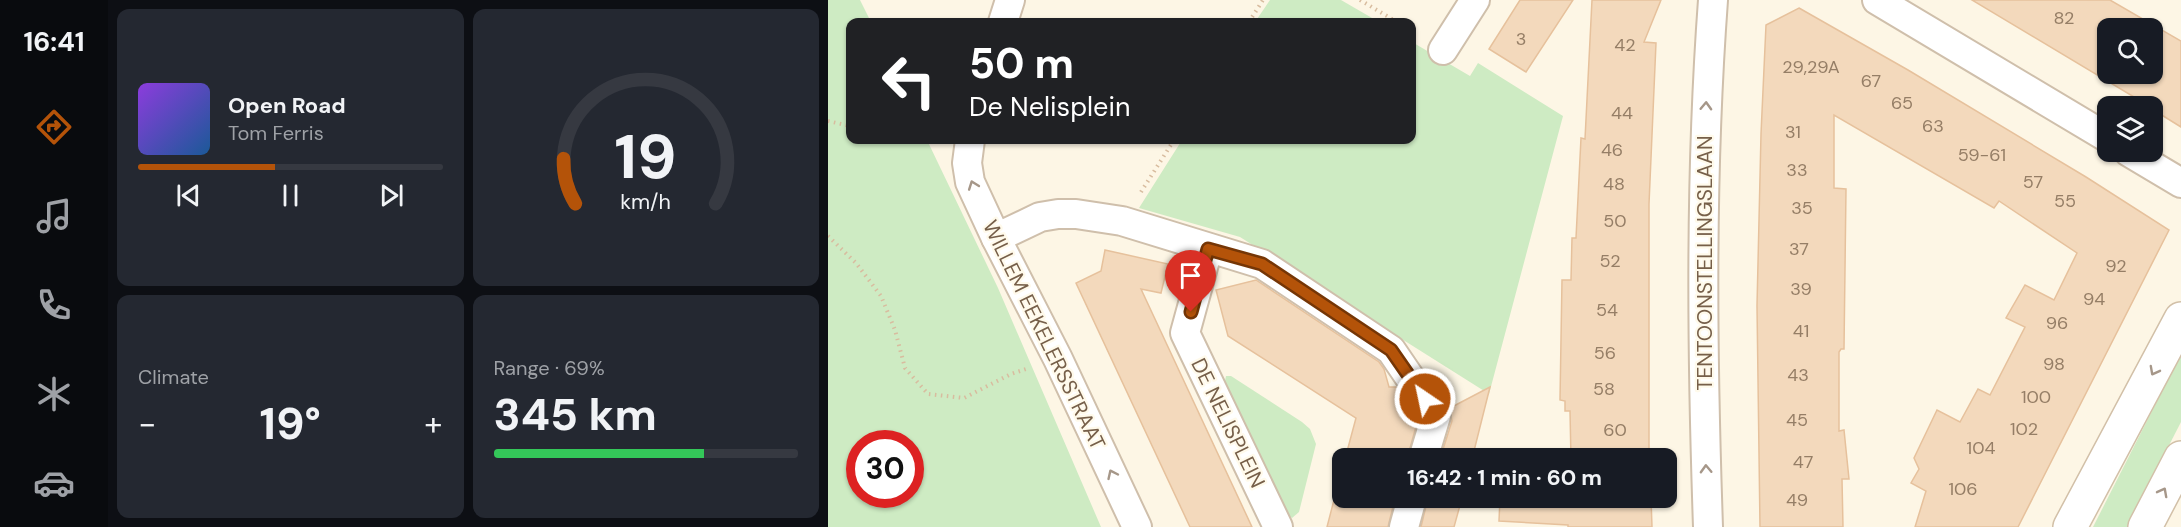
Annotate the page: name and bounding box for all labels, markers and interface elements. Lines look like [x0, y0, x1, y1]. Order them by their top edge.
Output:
house number: 82 [2053, 6, 2075, 30]
map controls [2097, 18, 2163, 162]
button: search [2097, 18, 2163, 84]
text: 16:41 [23, 24, 85, 59]
house number: 3 [1516, 27, 1526, 51]
house number: 42 [1614, 33, 1636, 57]
text: 50 m [969, 36, 1074, 91]
icon: left [870, 42, 948, 120]
house number: 29,29A [1782, 55, 1840, 79]
house number: 67 [1861, 69, 1881, 93]
text: De Nelisplein [969, 89, 1130, 124]
text: Open Road [228, 91, 346, 120]
house number: 65 [1891, 91, 1913, 115]
button: layers [2097, 96, 2163, 162]
house number: 44 [1611, 101, 1633, 125]
one-way arrow [1700, 101, 1713, 110]
icon: directions [33, 106, 75, 148]
house number: 63 [1922, 114, 1944, 138]
text: 19 [615, 117, 677, 198]
text: Tom Ferris [228, 120, 324, 146]
house number: 31 [1785, 120, 1801, 144]
street label: TENTOONSTELLINGSLAAN [1691, 136, 1719, 390]
house number: 46 [1601, 138, 1623, 162]
house number: 59-61 [1958, 143, 2006, 167]
house number: 33 [1786, 158, 1808, 182]
house number: 57 [2023, 170, 2043, 194]
house number: 48 [1603, 172, 1625, 196]
icon: previous [172, 179, 205, 212]
icon: pause [274, 179, 307, 212]
icon: next [375, 179, 408, 212]
one-way arrow [967, 180, 980, 191]
text: km/h [620, 189, 671, 217]
house number: 55 [2054, 189, 2076, 213]
icon: music [33, 195, 75, 237]
house number: 35 [1791, 196, 1813, 220]
house number: 50 [1603, 209, 1627, 233]
street label: WILLEM EEKELERSSTRAAT [976, 216, 1112, 455]
house number: 37 [1789, 237, 1809, 261]
house number: 52 [1599, 249, 1621, 273]
pin [1165, 250, 1216, 312]
house number: 92 [2105, 254, 2127, 278]
icon: arrive [1174, 259, 1207, 292]
house number: 39 [1790, 277, 1812, 301]
icon: phone [33, 284, 75, 326]
house number: 94 [2083, 287, 2105, 311]
house number: 54 [1596, 298, 1618, 322]
house number: 96 [2046, 311, 2068, 335]
house number: 41 [1793, 319, 1809, 343]
house number: 56 [1594, 341, 1616, 365]
house number: 98 [2043, 352, 2065, 376]
street label: DE NELISPLEIN [1185, 354, 1271, 492]
text: Range · 69% [494, 355, 605, 381]
house number: 43 [1787, 363, 1809, 387]
text: Climate [138, 364, 209, 390]
one-way arrow [2149, 364, 2161, 375]
position arrow [1393, 367, 1457, 431]
icon: climate [33, 373, 75, 415]
house number: 58 [1593, 377, 1615, 401]
text: 345 km [494, 385, 657, 444]
house number: 100 [2021, 385, 2051, 409]
text: 19° [260, 394, 321, 453]
text: − [138, 402, 156, 445]
text: + [424, 402, 442, 445]
house number: 45 [1786, 408, 1808, 432]
house number: 102 [2010, 417, 2038, 441]
house number: 60 [1603, 418, 1627, 442]
speed limit sign: 30 [846, 430, 924, 508]
house number: 104 [1967, 436, 1995, 460]
house number: 47 [1793, 450, 1813, 474]
icon: car [33, 462, 75, 504]
text: 16:42 · 1 min · 60 m [1407, 463, 1602, 492]
one-way arrow [1699, 464, 1712, 473]
one-way arrow [1108, 470, 1120, 481]
house number: 106 [1948, 477, 1978, 501]
house number: 49 [1786, 488, 1808, 512]
one-way arrow [2156, 488, 2167, 499]

